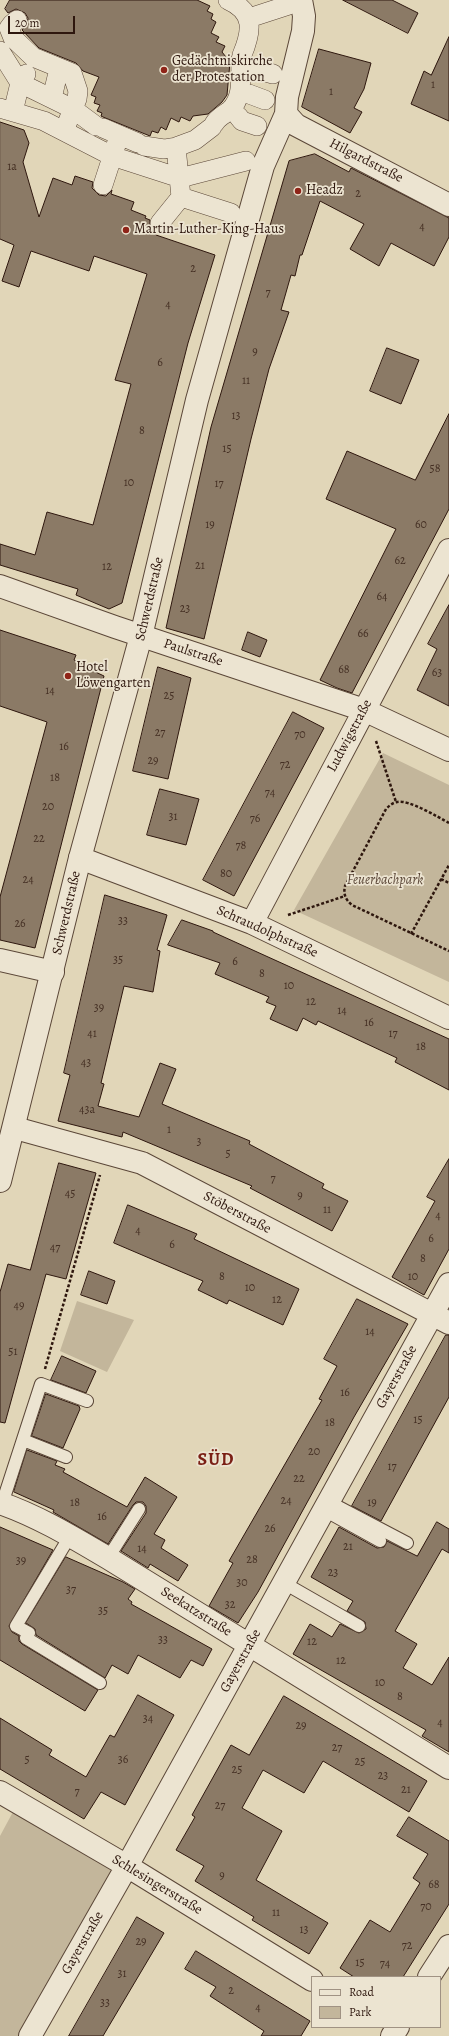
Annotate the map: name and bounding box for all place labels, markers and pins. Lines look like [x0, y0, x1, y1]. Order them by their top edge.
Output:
place label: Gedächtniskirche der Protestation [172, 54, 272, 86]
marker: Gedächtniskirche der Protestation [159, 65, 169, 75]
place label: Headz [306, 183, 343, 199]
marker: Headz [293, 186, 303, 196]
place label: Martin-Luther-King-Haus [134, 222, 284, 238]
marker: Martin-Luther-King-Haus [121, 225, 131, 235]
place label: Hotel Löwengarten [76, 660, 151, 692]
marker: Hotel Löwengarten [63, 671, 73, 681]

